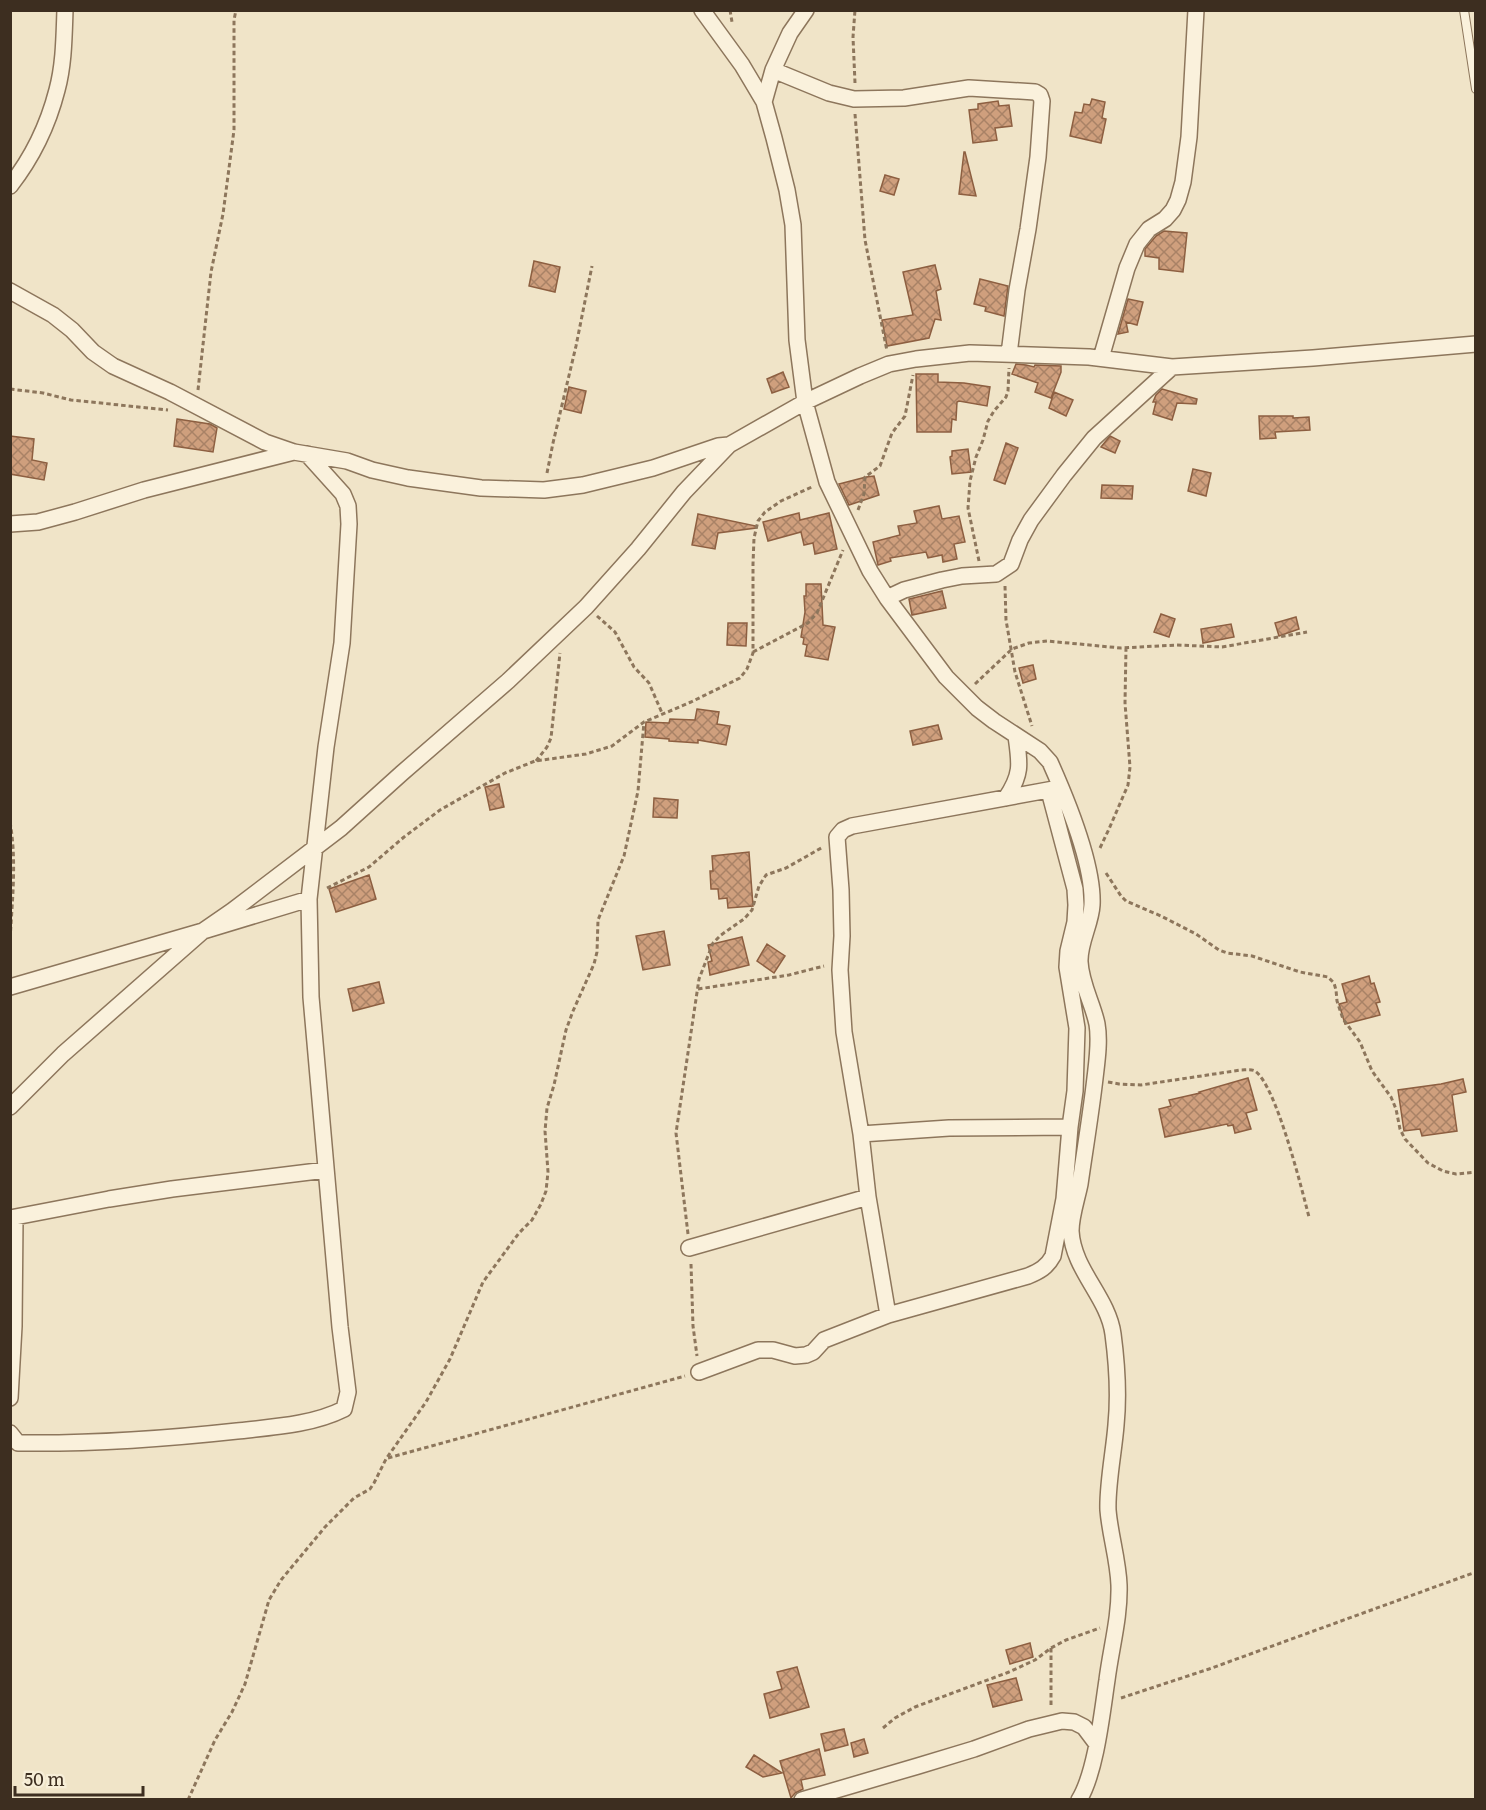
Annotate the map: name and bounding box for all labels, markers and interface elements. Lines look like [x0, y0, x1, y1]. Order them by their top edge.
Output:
scale bar [15, 1759, 142, 1797]
text: 50 m [24, 1765, 65, 1792]

